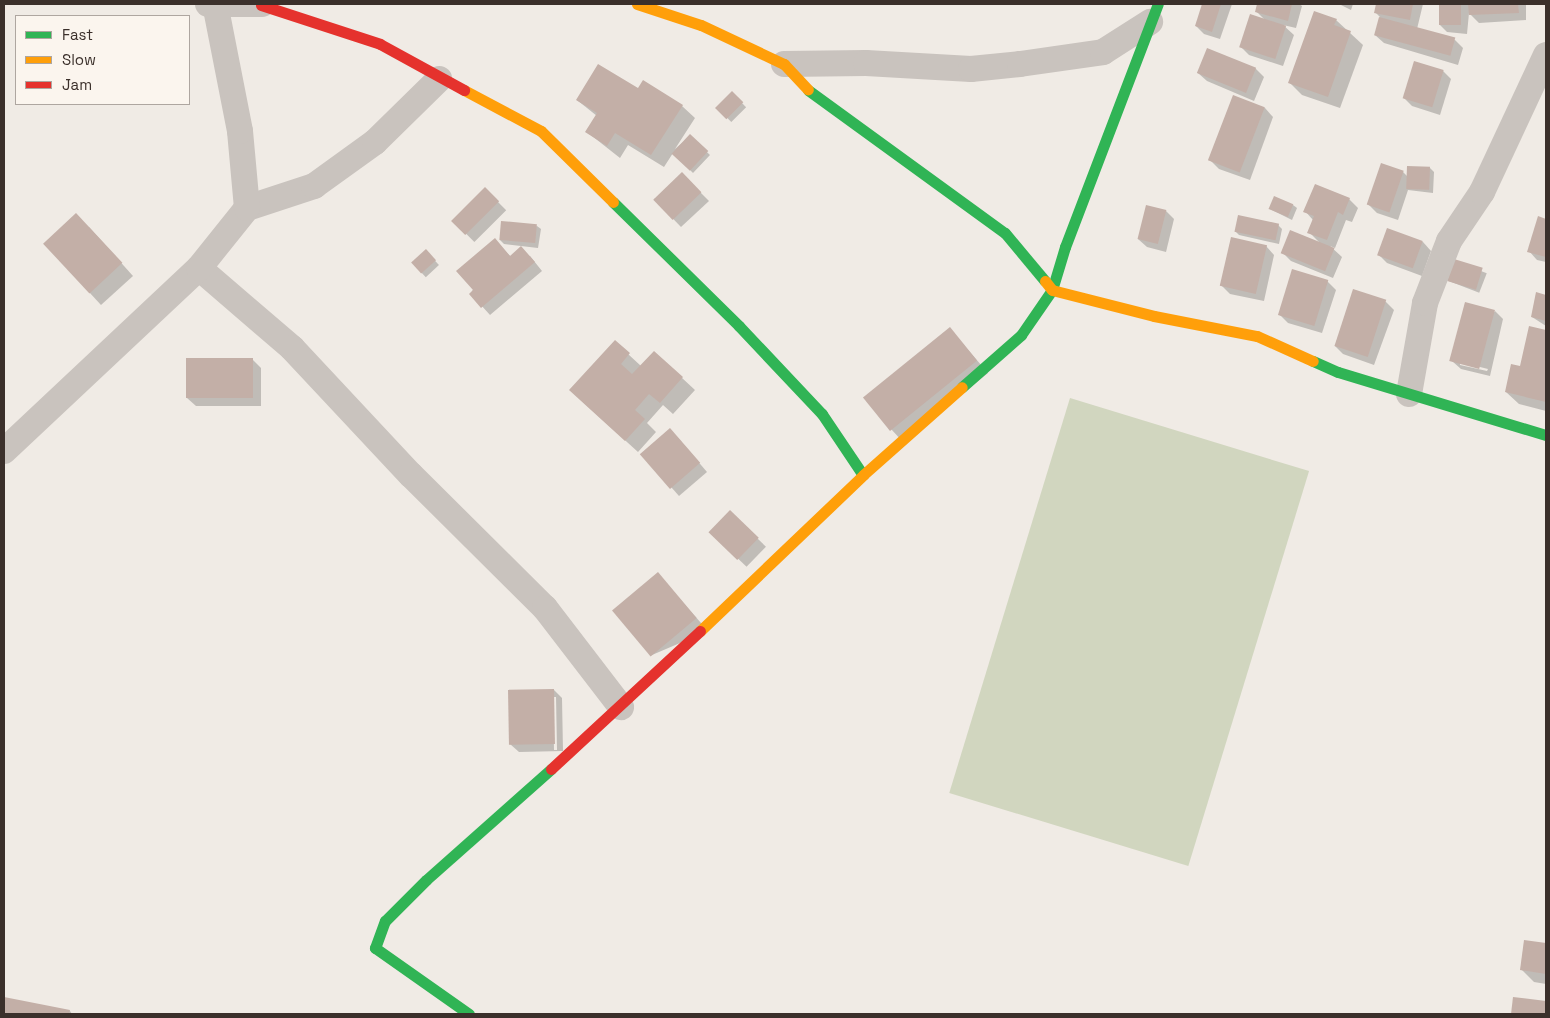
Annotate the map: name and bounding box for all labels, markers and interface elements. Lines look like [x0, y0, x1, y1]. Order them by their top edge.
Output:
legend [15, 15, 190, 105]
text: Fast [62, 25, 93, 44]
text: Slow [62, 50, 96, 69]
text: Jam [62, 75, 92, 94]

